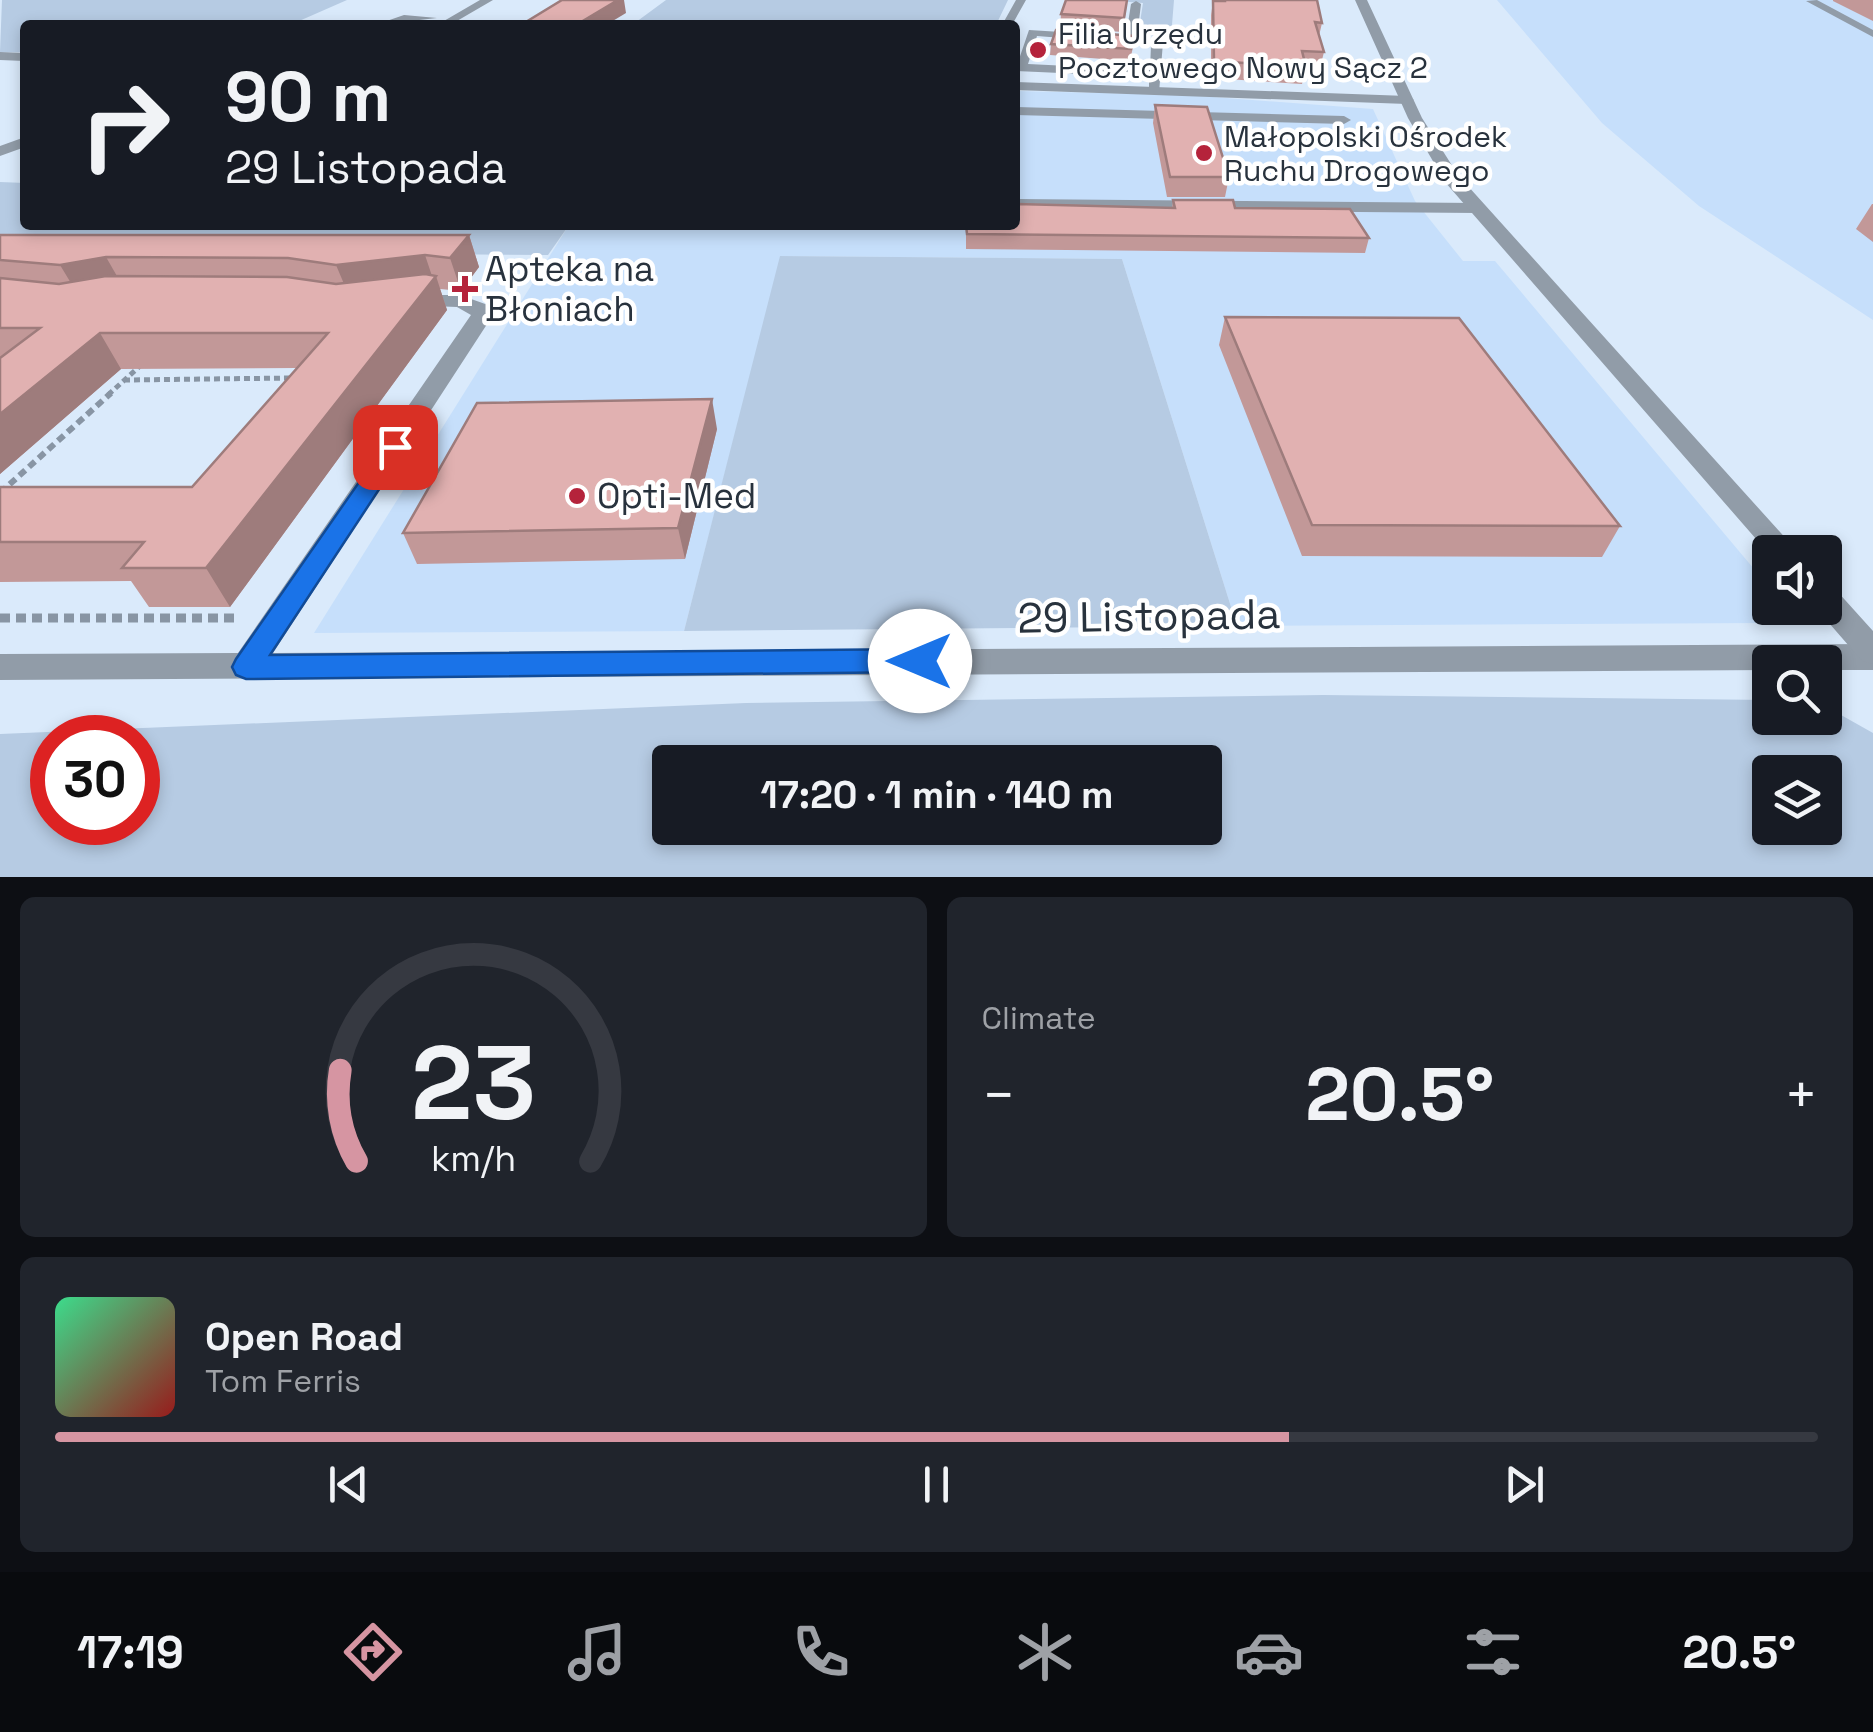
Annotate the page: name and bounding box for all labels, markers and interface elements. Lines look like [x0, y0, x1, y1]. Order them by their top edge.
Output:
place label: Filia Urzędu Pocztowego Nowy Sącz 2 [1058, 14, 1428, 87]
marker: Filia Urzędu Pocztowego Nowy Sącz 2 [1027, 39, 1049, 61]
text: 90 m [225, 52, 391, 141]
icon: right [60, 60, 190, 190]
place label: Małopolski Ośrodek Ruchu Drogowego [1224, 117, 1507, 190]
text: 29 Listopada [225, 139, 507, 196]
marker: Małopolski Ośrodek Ruchu Drogowego [1193, 142, 1215, 164]
place label: Apteka na Błoniach [485, 247, 654, 331]
marker: Apteka na Błoniach [454, 278, 476, 300]
pin [353, 405, 438, 490]
icon: arrive [368, 420, 423, 475]
place label: Opti-Med [597, 474, 756, 518]
marker: Opti-Med [566, 485, 588, 507]
map controls [1752, 535, 1842, 845]
button: sound [1752, 535, 1842, 625]
street label: 29 Listopada [1017, 587, 1281, 645]
position arrow [868, 609, 972, 713]
button: search [1752, 645, 1842, 735]
speed limit sign: 30 [30, 715, 160, 845]
button: layers [1752, 755, 1842, 845]
text: 17:20 · 1 min · 140 m [761, 771, 1113, 819]
text: Climate [982, 998, 1096, 1038]
text: 23 [411, 1017, 536, 1149]
text: 20.5° [1305, 1046, 1494, 1142]
text: − [982, 1060, 1016, 1130]
text: + [1784, 1060, 1818, 1130]
text: km/h [431, 1136, 516, 1181]
text: Open Road [205, 1313, 403, 1361]
text: Tom Ferris [205, 1361, 361, 1401]
icon: previous [321, 1457, 376, 1512]
icon: pause [909, 1457, 964, 1512]
icon: next [1497, 1457, 1552, 1512]
icon: directions [338, 1617, 408, 1687]
icon: music [562, 1617, 632, 1687]
icon: phone [786, 1617, 856, 1687]
icon: climate [1010, 1617, 1080, 1687]
icon: car [1234, 1617, 1304, 1687]
icon: filters [1458, 1617, 1528, 1687]
text: 17:19 [77, 1624, 184, 1681]
text: 20.5° [1682, 1624, 1796, 1681]

